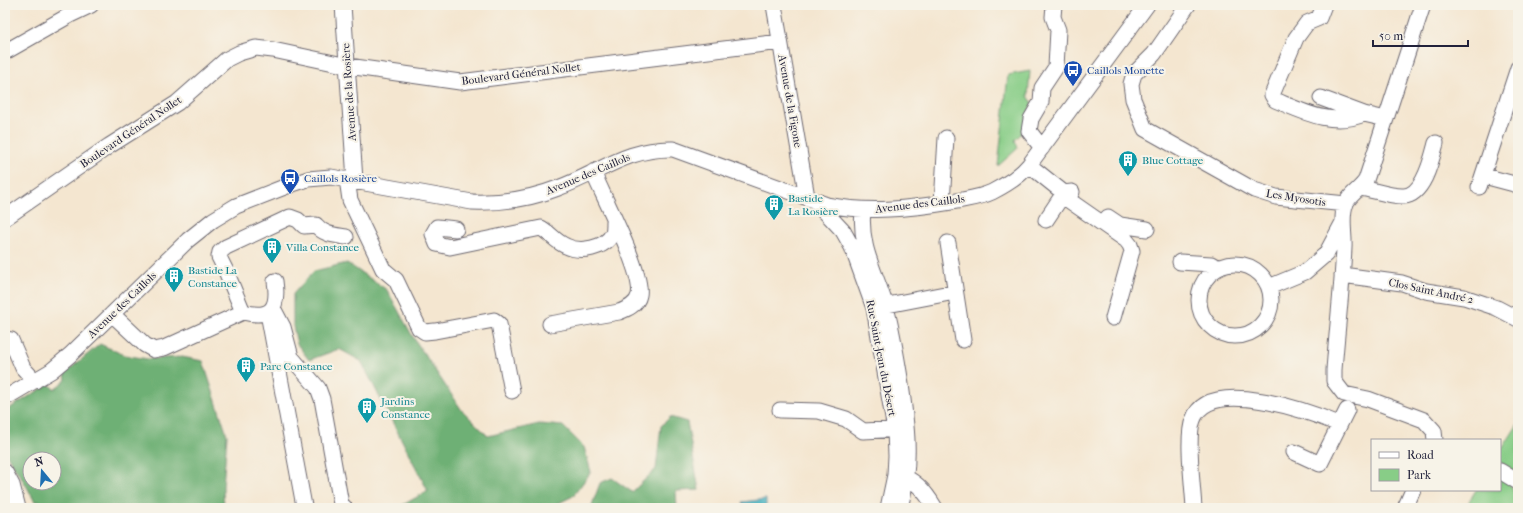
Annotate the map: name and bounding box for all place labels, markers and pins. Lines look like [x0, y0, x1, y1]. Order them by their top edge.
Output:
bus stop icon: Caillols Monette [1062, 59, 1084, 87]
place label: Caillols Monette [1087, 64, 1165, 77]
building icon: Blue Cottage [1117, 149, 1139, 177]
place label: Blue Cottage [1142, 154, 1204, 167]
bus stop icon: Caillols Rosière [279, 167, 301, 195]
place label: Caillols Rosière [304, 172, 377, 185]
place label: Bastide La Rosière [788, 192, 839, 218]
building icon: Bastide La Rosière [763, 193, 785, 221]
building icon: Villa Constance [261, 236, 283, 264]
place label: Villa Constance [285, 241, 359, 254]
place label: Bastide La Constance [188, 264, 238, 290]
building icon: Bastide La Constance [163, 265, 185, 293]
building icon: Parc Constance [235, 355, 257, 383]
place label: Parc Constance [260, 360, 333, 373]
place label: Jardins Constance [380, 395, 431, 421]
building icon: Jardins Constance [356, 396, 378, 424]

